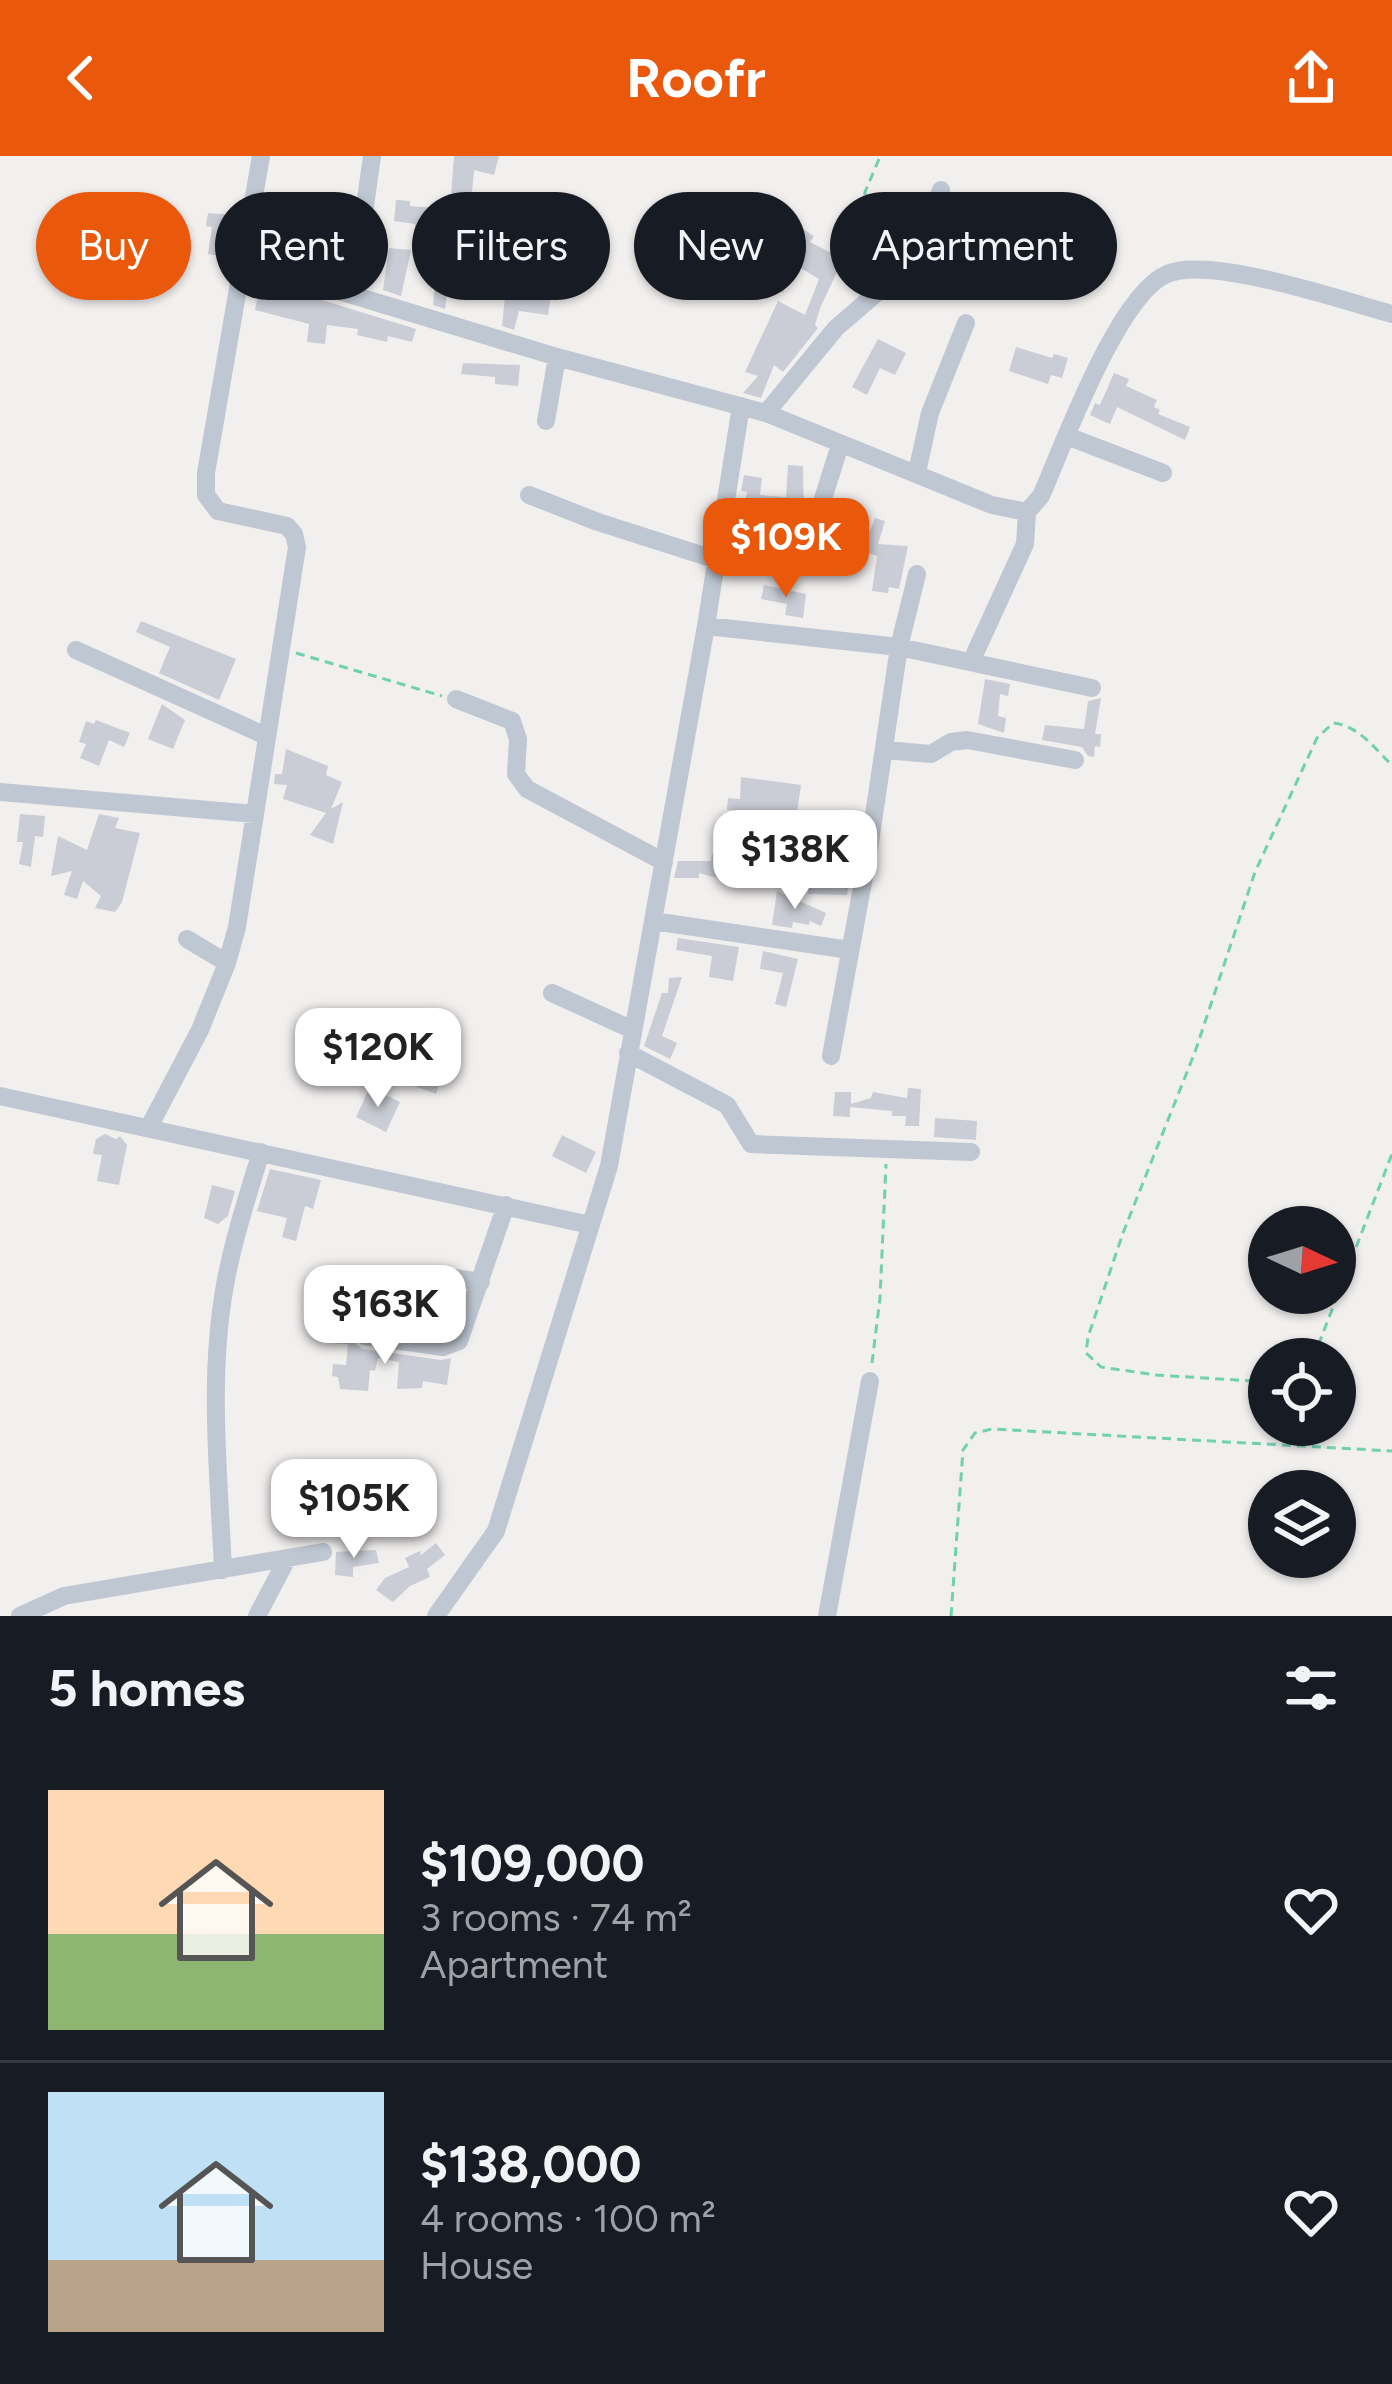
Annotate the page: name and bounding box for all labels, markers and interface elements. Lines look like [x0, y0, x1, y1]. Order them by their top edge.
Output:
icon: back [48, 45, 114, 111]
icon: share [1278, 45, 1344, 111]
text: Roofr [626, 46, 766, 111]
chip: Buy [36, 192, 191, 300]
chip: Rent [215, 192, 388, 300]
chip: Filters [412, 192, 610, 300]
chip: New [634, 192, 806, 300]
chip: Apartment [830, 192, 1117, 300]
pin: $109K [702, 498, 870, 600]
text: $109K [730, 513, 842, 560]
pin: $138K [711, 810, 879, 912]
text: $138K [740, 825, 850, 872]
pin: $120K [294, 1008, 462, 1110]
text: $120K [322, 1023, 434, 1070]
north arrow [1248, 1206, 1356, 1314]
map controls [1248, 1206, 1356, 1578]
pin: $163K [301, 1265, 469, 1367]
text: $163K [331, 1280, 439, 1327]
button: locate [1248, 1338, 1356, 1446]
pin: $105K [270, 1459, 438, 1561]
button: layers [1248, 1470, 1356, 1578]
text: $105K [298, 1474, 410, 1521]
icon: filters [1278, 1655, 1344, 1721]
text: 5 homes [48, 1658, 245, 1719]
text: $109,000 [420, 1833, 645, 1894]
icon: home [144, 1838, 288, 1982]
icon: heart [1278, 1877, 1344, 1943]
text: 3 rooms · 74 m² [420, 1894, 692, 1941]
text: Apartment [420, 1941, 608, 1988]
text: $138,000 [420, 2134, 642, 2195]
icon: home [144, 2140, 288, 2284]
icon: heart [1278, 2179, 1344, 2245]
text: 4 rooms · 100 m² [420, 2195, 716, 2242]
text: House [420, 2242, 533, 2289]

